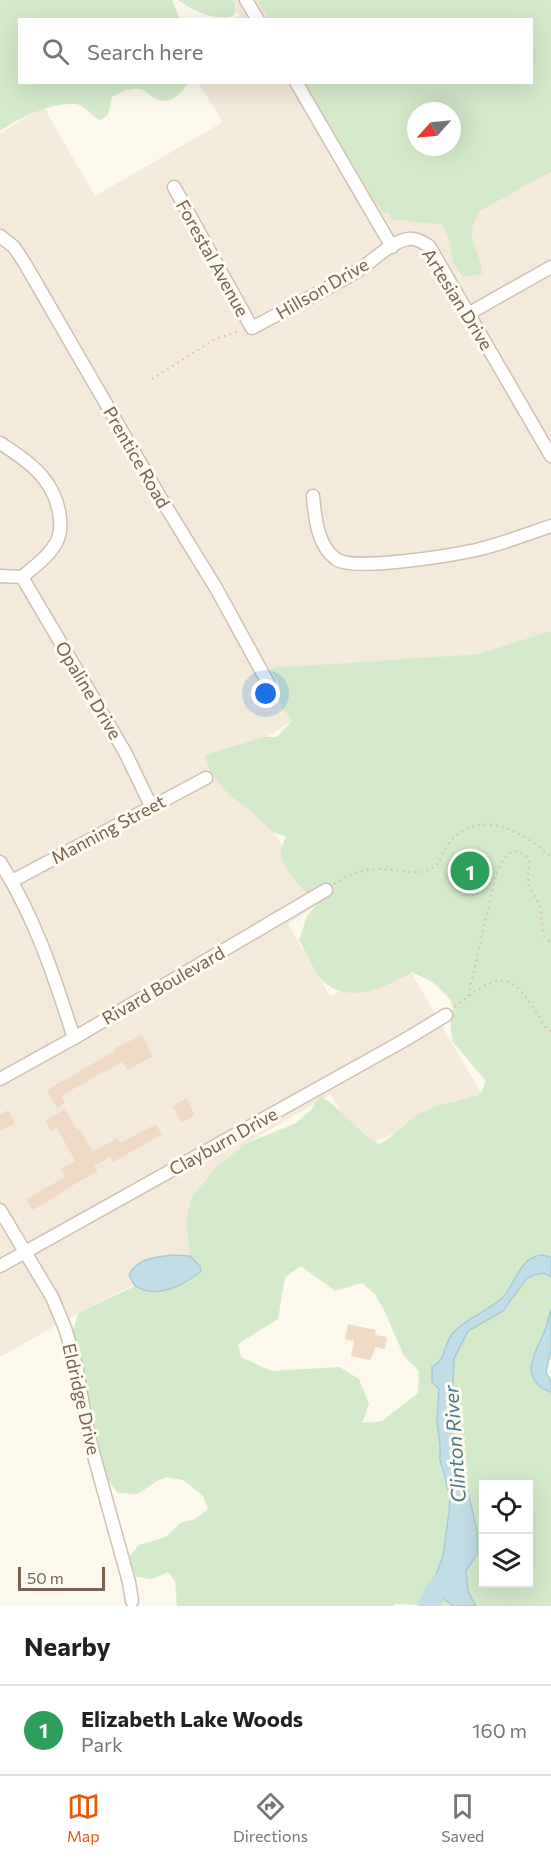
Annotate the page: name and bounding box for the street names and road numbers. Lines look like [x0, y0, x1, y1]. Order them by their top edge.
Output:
street label: Forestal Avenue [172, 196, 254, 320]
street label: Artesian Drive [418, 244, 498, 354]
street label: Hillson Drive [272, 253, 372, 323]
street label: Prentice Road [99, 402, 175, 512]
street label: Opaline Drive [51, 637, 127, 743]
street label: Manning Street [47, 790, 169, 868]
street label: Rivard Boulevard [98, 941, 228, 1029]
street label: Clayburn Drive [165, 1102, 281, 1180]
street label: Eldridge Drive [58, 1341, 106, 1457]

